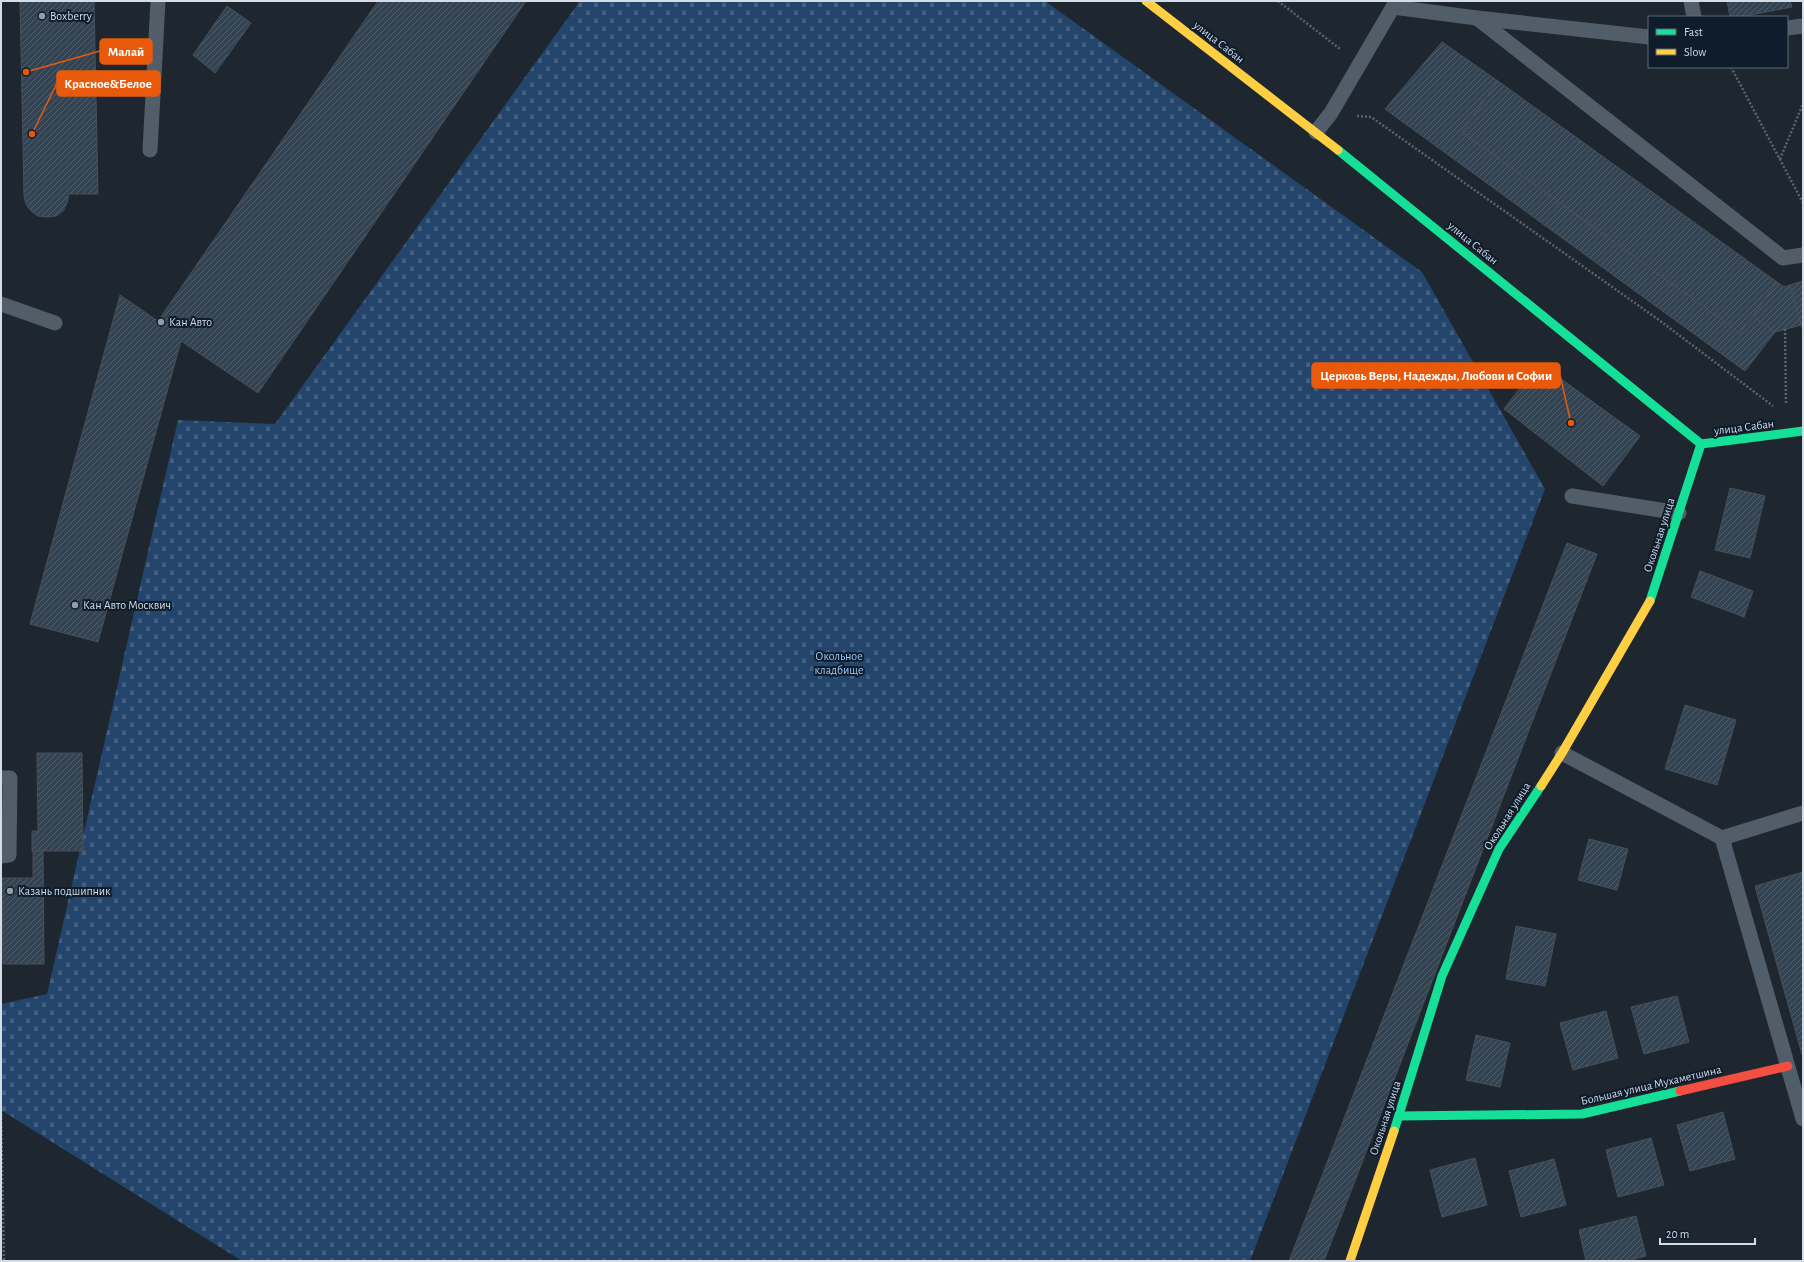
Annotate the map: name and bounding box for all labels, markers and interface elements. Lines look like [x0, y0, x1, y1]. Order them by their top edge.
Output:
place label: Boxberry [50, 10, 92, 23]
marker: Boxberry [37, 11, 47, 21]
legend [1648, 16, 1788, 68]
street label: улица Сабан [1190, 18, 1247, 66]
text: Fast [1684, 26, 1703, 38]
callout: Малай [100, 39, 152, 64]
text: Малай [108, 46, 144, 59]
text: Slow [1684, 46, 1706, 58]
callout: Красное&Белое [57, 71, 160, 96]
text: Красное&Белое [64, 78, 152, 91]
street label: улица Сабан [1444, 219, 1500, 267]
place label: Кан Авто [169, 316, 212, 328]
marker: Кан Авто [156, 317, 166, 327]
callout: Церковь Веры, Надежды, Любови и Софии [1312, 363, 1560, 388]
text: Церковь Веры, Надежды, Любови и Софии [1320, 370, 1552, 383]
street label: улица Сабан [1712, 417, 1775, 438]
street label: Окольная улица [1641, 496, 1678, 574]
place label: Кан Авто Москвич [83, 599, 171, 611]
marker: Кан Авто Москвич [70, 600, 80, 610]
park label: Окольное кладбище [815, 650, 863, 676]
street label: Окольная улица [1481, 780, 1534, 853]
place label: Казань подшипник [18, 885, 111, 897]
marker: Казань подшипник [5, 886, 15, 896]
street label: Большая улица Мухаметшина [1580, 1063, 1723, 1108]
street label: Окольная улица [1367, 1079, 1404, 1157]
scale bar [1660, 1220, 1755, 1246]
text: 20 m [1666, 1228, 1689, 1240]

